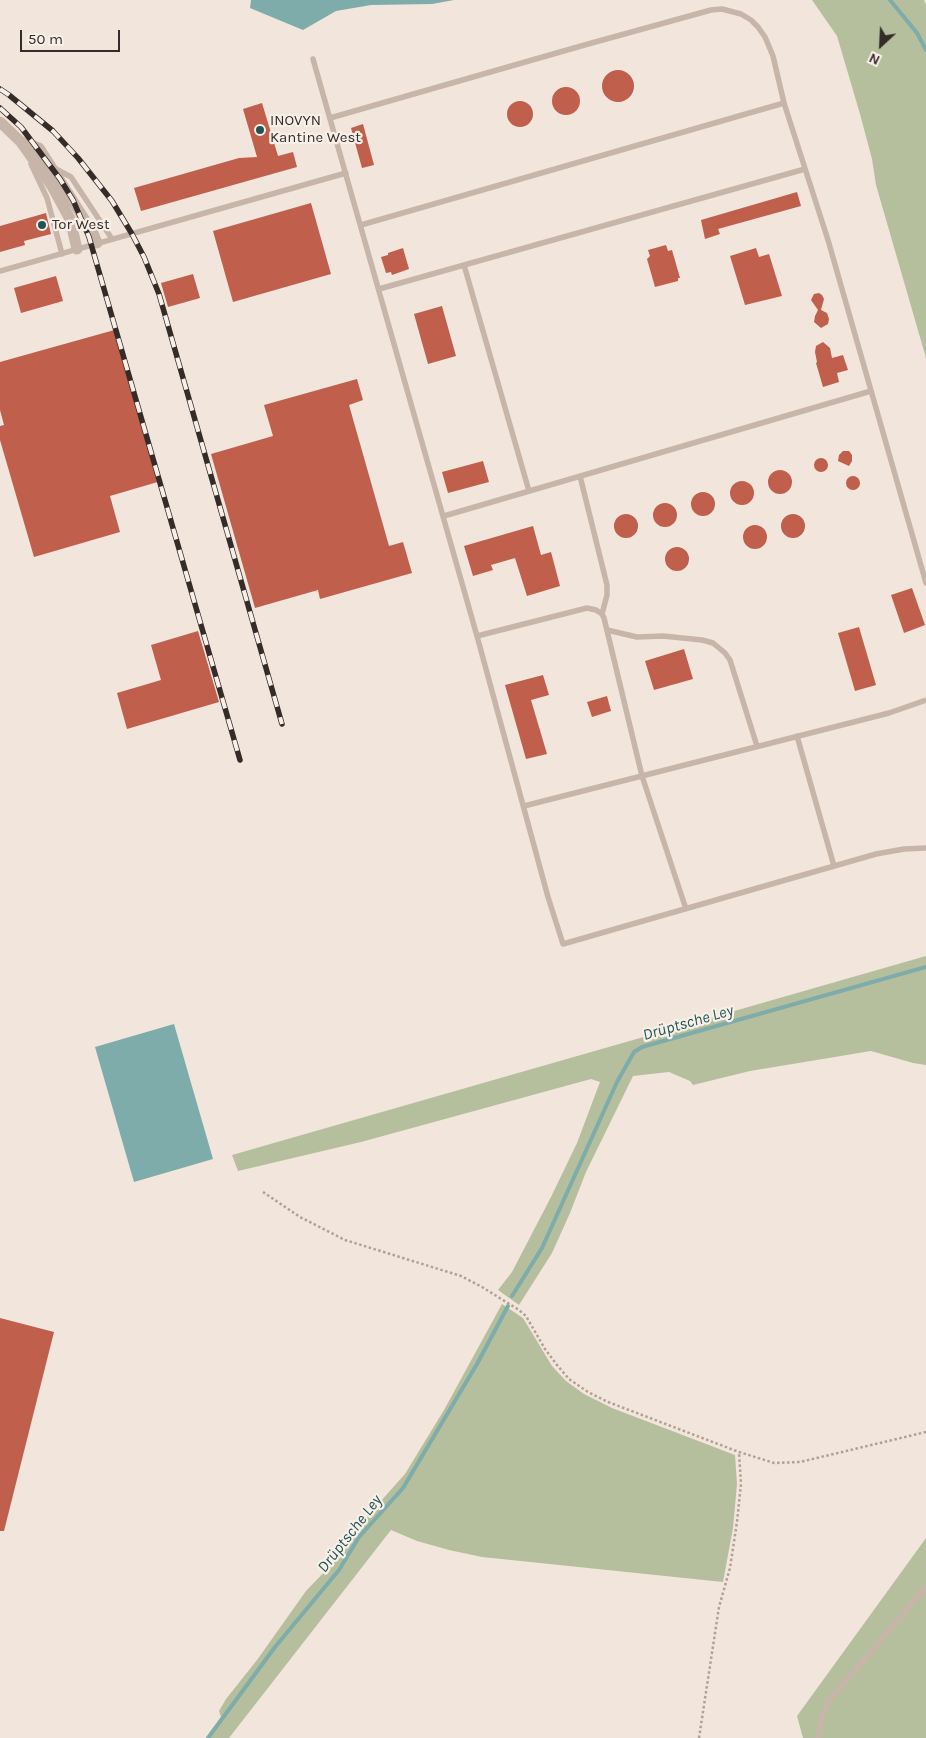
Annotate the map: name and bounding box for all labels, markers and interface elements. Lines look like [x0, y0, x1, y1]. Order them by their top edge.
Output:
scale bar [22, 20, 122, 52]
north arrow [856, 20, 906, 70]
text: 50 m [28, 30, 63, 48]
text: N [866, 49, 883, 69]
place label: INOVYN Kantine West [270, 112, 361, 147]
marker: INOVYN Kantine West [254, 124, 266, 136]
place label: Tor West [52, 216, 110, 234]
marker: Tor West [36, 219, 48, 231]
water label: Drüptsche Ley [640, 1001, 736, 1045]
water label: Drüptsche Ley [314, 1491, 386, 1577]

